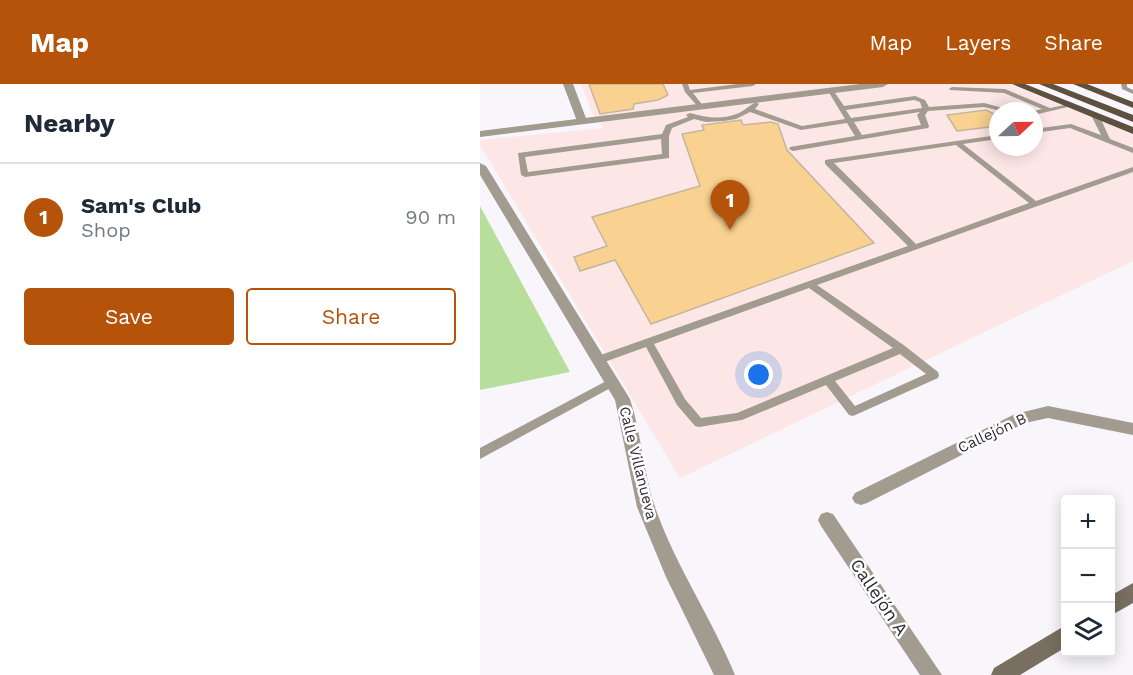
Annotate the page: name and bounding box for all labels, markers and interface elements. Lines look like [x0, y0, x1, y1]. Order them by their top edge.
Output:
text: Map [30, 26, 89, 59]
text: Map [869, 30, 912, 55]
text: Layers [945, 30, 1011, 55]
text: Share [1044, 30, 1103, 55]
north arrow [989, 102, 1043, 156]
text: Nearby [24, 108, 115, 138]
pin: 1 [710, 180, 750, 230]
text: Sam's Club [81, 193, 201, 218]
text: 1 [39, 205, 48, 229]
text: 90 m [405, 205, 456, 229]
text: Shop [81, 218, 131, 242]
button: Save [24, 288, 234, 345]
button: Share [246, 288, 456, 345]
your location [744, 360, 773, 389]
street label: Calle Villanueva [615, 405, 661, 522]
street label: Callejón B [955, 409, 1029, 457]
map controls [1061, 495, 1115, 657]
button: + [1061, 495, 1115, 549]
button: − [1061, 549, 1115, 603]
street label: Callejón A [846, 554, 913, 639]
button: layers [1061, 603, 1115, 657]

